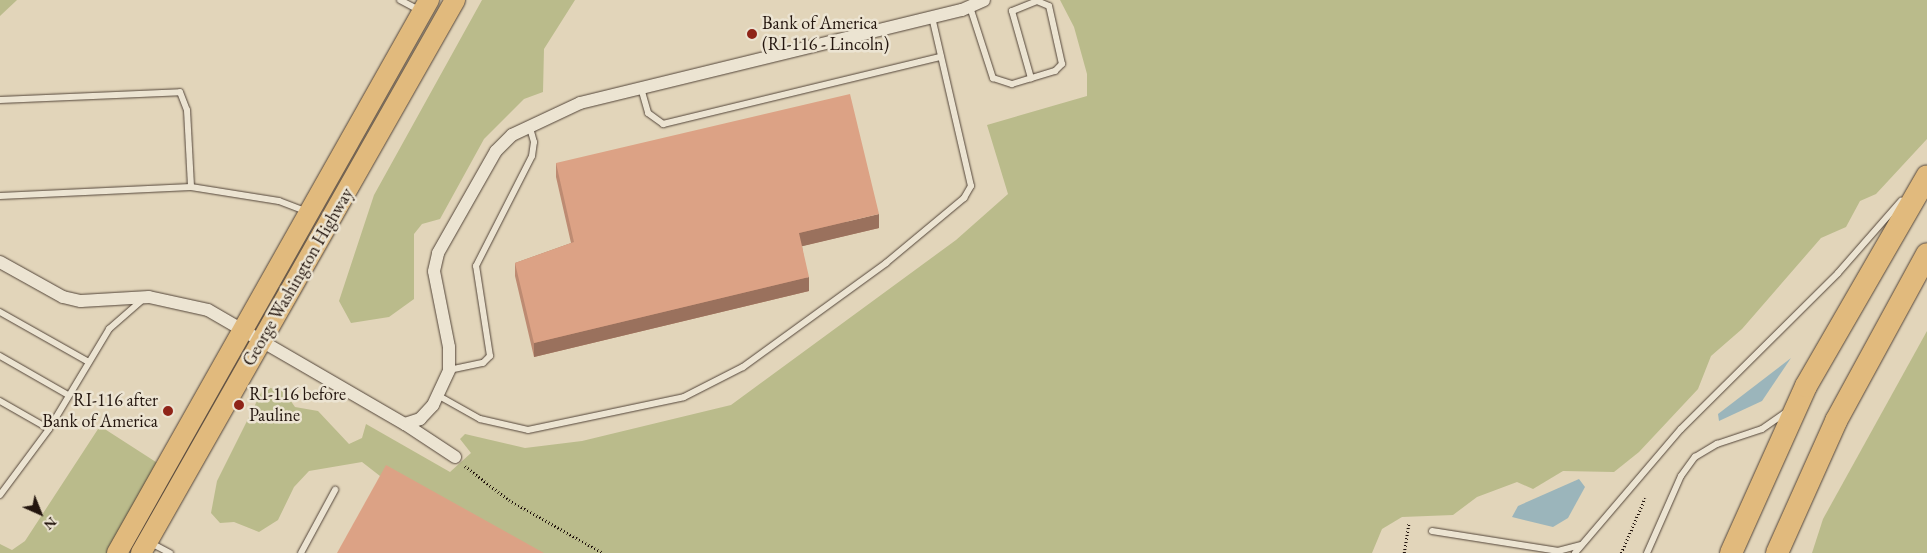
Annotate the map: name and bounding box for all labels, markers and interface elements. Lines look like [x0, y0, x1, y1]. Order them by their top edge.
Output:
place label: Bank of America (RI-116 - Lincoln) [762, 13, 889, 56]
marker: Bank of America (RI-116 - Lincoln) [746, 28, 758, 40]
street label: George Washington Highway [238, 184, 358, 370]
place label: RI-116 before Pauline [249, 384, 346, 426]
place label: RI-116 after Bank of America [42, 390, 158, 432]
marker: RI-116 before Pauline [233, 399, 245, 411]
marker: RI-116 after Bank of America [162, 405, 174, 417]
north arrow [15, 488, 65, 538]
text: N [40, 513, 61, 534]

